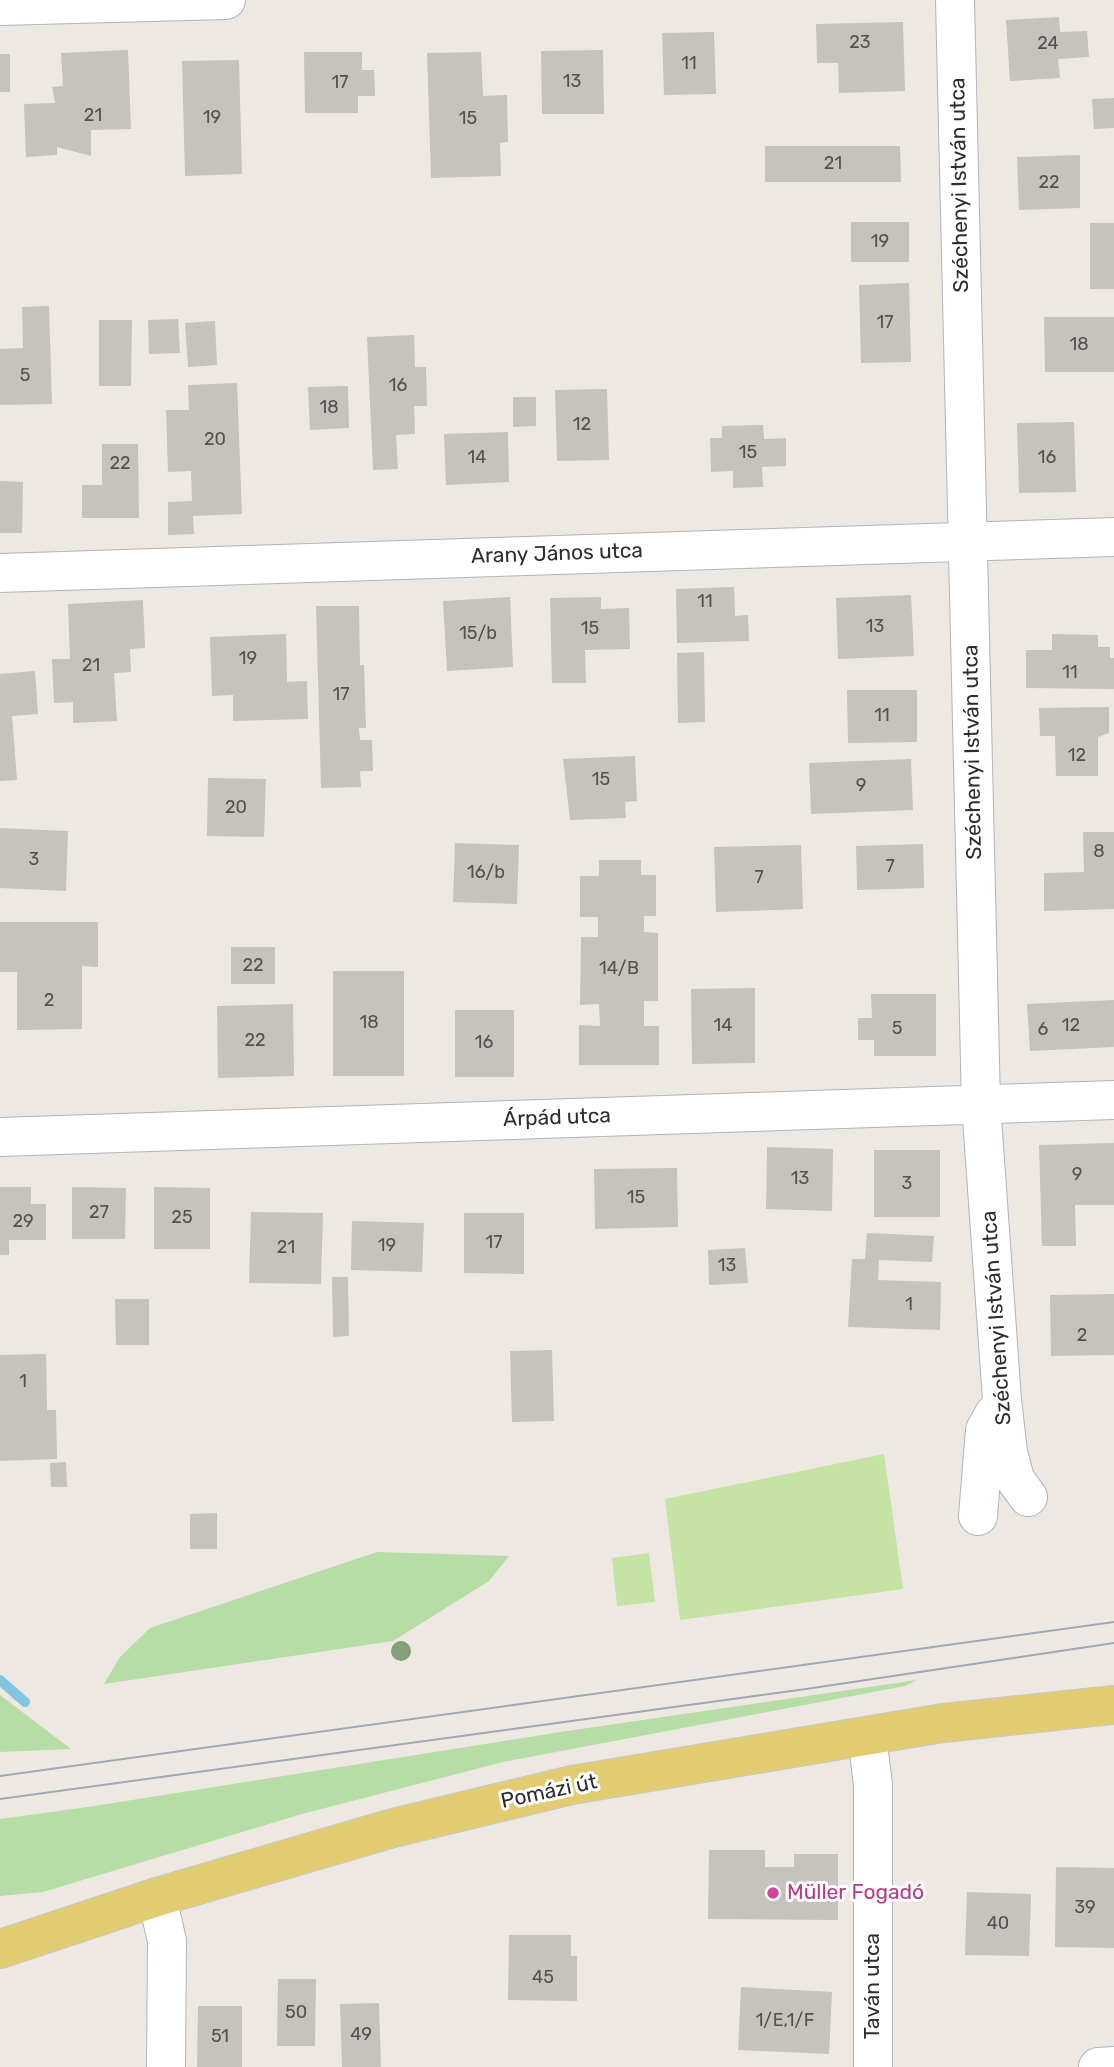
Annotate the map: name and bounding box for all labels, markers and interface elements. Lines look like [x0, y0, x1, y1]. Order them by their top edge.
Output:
house number: 23 [849, 32, 871, 54]
house number: 24 [1037, 33, 1059, 55]
house number: 11 [681, 53, 697, 75]
house number: 13 [563, 71, 581, 93]
house number: 17 [332, 72, 348, 94]
street label: Széchenyi István utca [946, 77, 974, 293]
house number: 21 [84, 105, 102, 127]
house number: 19 [203, 107, 221, 129]
house number: 15 [459, 108, 477, 130]
house number: 21 [824, 153, 842, 175]
house number: 22 [1038, 172, 1060, 194]
house number: 19 [871, 231, 889, 253]
house number: 17 [877, 312, 893, 334]
house number: 18 [1069, 334, 1089, 356]
house number: 5 [20, 365, 30, 387]
house number: 16 [389, 375, 407, 397]
house number: 18 [319, 397, 339, 419]
house number: 12 [573, 414, 591, 436]
house number: 20 [204, 429, 226, 451]
house number: 15 [739, 442, 757, 464]
house number: 14 [468, 447, 486, 469]
house number: 16 [1038, 447, 1056, 469]
house number: 22 [109, 453, 131, 475]
street label: Arany János utca [471, 538, 643, 570]
house number: 11 [697, 591, 713, 613]
house number: 13 [866, 616, 884, 638]
house number: 15 [581, 618, 599, 640]
house number: 15/b [459, 623, 497, 645]
street label: Széchenyi István utca [959, 644, 987, 860]
house number: 19 [239, 648, 257, 670]
house number: 21 [82, 655, 100, 677]
house number: 11 [1062, 662, 1078, 684]
house number: 17 [333, 684, 349, 706]
house number: 11 [874, 705, 890, 727]
house number: 12 [1068, 745, 1086, 767]
house number: 15 [592, 769, 610, 791]
house number: 9 [856, 775, 866, 797]
house number: 20 [225, 797, 247, 819]
house number: 8 [1093, 841, 1105, 863]
house number: 3 [29, 849, 39, 871]
house number: 7 [885, 856, 895, 878]
house number: 16/b [467, 862, 505, 884]
house number: 7 [754, 867, 764, 889]
house number: 22 [242, 955, 264, 977]
house number: 14/B [599, 958, 639, 980]
house number: 2 [44, 990, 54, 1012]
house number: 18 [359, 1012, 379, 1034]
house number: 14 [714, 1015, 732, 1037]
house number: 12 [1062, 1015, 1080, 1037]
house number: 5 [892, 1018, 902, 1040]
house number: 6 [1038, 1019, 1048, 1041]
house number: 22 [244, 1030, 266, 1052]
house number: 16 [475, 1032, 493, 1054]
street label: Árpád utca [503, 1104, 611, 1132]
house number: 9 [1072, 1164, 1082, 1186]
house number: 13 [791, 1168, 809, 1190]
house number: 3 [902, 1173, 912, 1195]
house number: 15 [627, 1187, 645, 1209]
house number: 27 [89, 1202, 109, 1224]
house number: 25 [171, 1207, 193, 1229]
street label: Széchenyi István utca [977, 1210, 1017, 1426]
house number: 29 [12, 1211, 34, 1233]
house number: 17 [486, 1232, 502, 1254]
house number: 19 [378, 1235, 396, 1257]
house number: 21 [277, 1237, 295, 1259]
house number: 13 [718, 1255, 736, 1277]
house number: 1 [905, 1294, 913, 1316]
house number: 2 [1077, 1325, 1087, 1347]
house number: 1 [19, 1371, 27, 1393]
street label: Pomázi út [499, 1770, 599, 1814]
place label: Müller Fogadó [787, 1880, 924, 1906]
marker: Müller Fogadó [765, 1885, 781, 1901]
house number: 39 [1074, 1897, 1096, 1919]
house number: 40 [987, 1913, 1009, 1935]
street label: Taván utca [860, 1933, 886, 2039]
house number: 45 [532, 1967, 554, 1989]
house number: 50 [285, 2002, 307, 2024]
house number: 1/E,1/F [756, 2010, 814, 2032]
house number: 49 [350, 2024, 372, 2046]
house number: 51 [211, 2026, 229, 2048]

